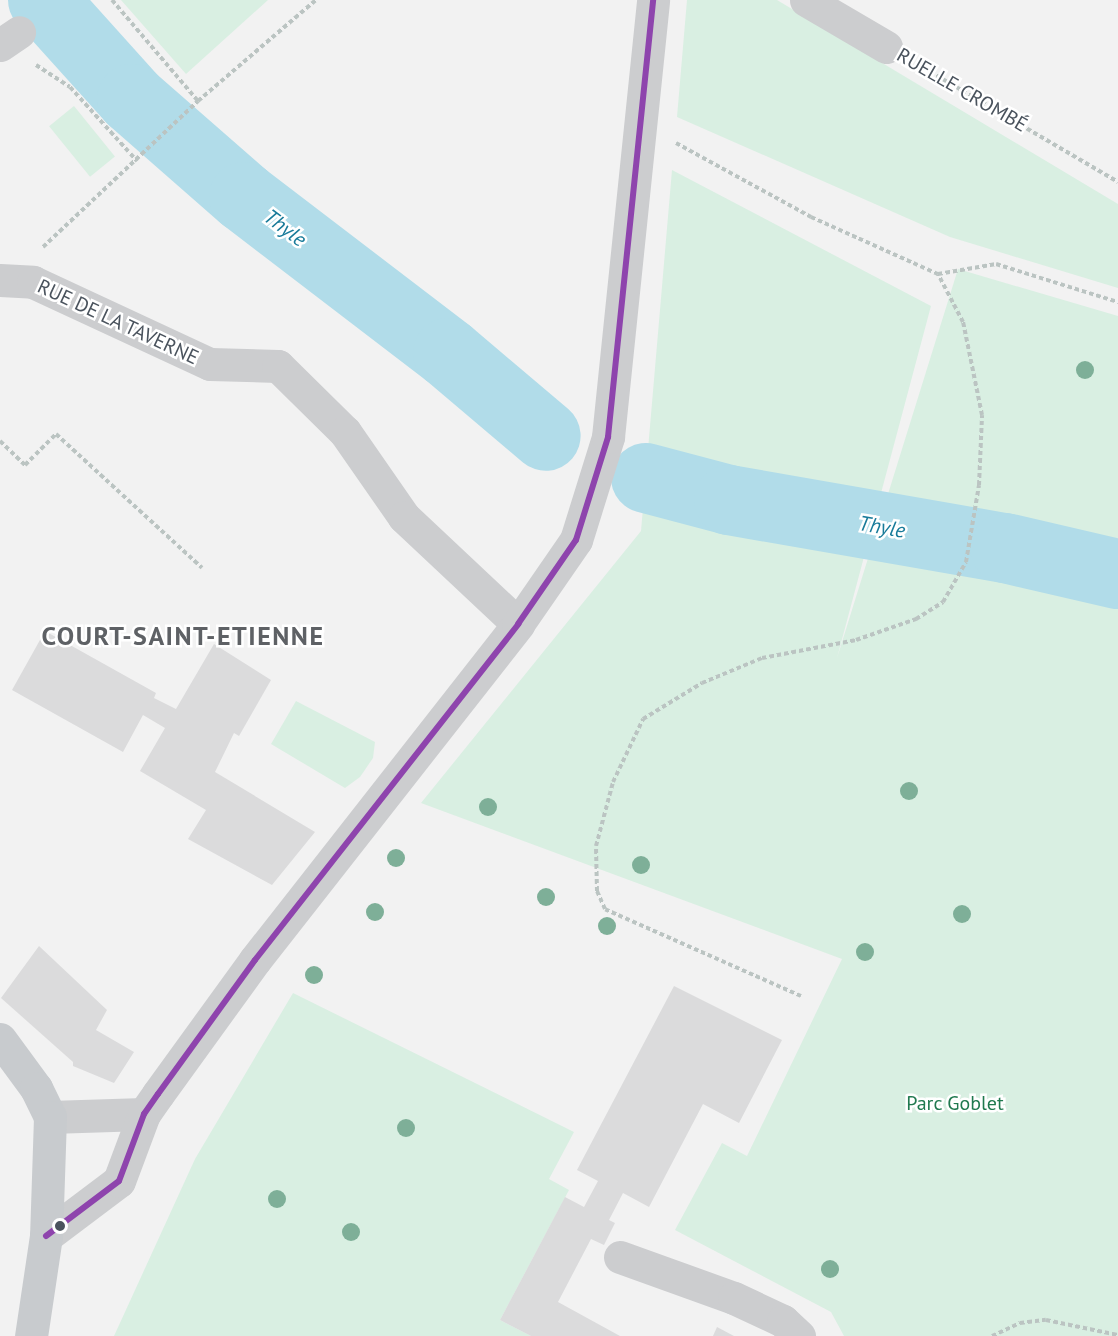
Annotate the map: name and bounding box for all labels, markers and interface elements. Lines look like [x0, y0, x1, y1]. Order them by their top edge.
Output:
street label: RUELLE CROMBÉ [892, 43, 1032, 137]
water label: Thyle [259, 204, 311, 252]
street label: RUE DE LA TAVERNE [33, 274, 203, 370]
water label: Thyle [857, 511, 907, 543]
district label: COURT-SAINT-ETIENNE [42, 620, 324, 652]
park label: Parc Goblet [906, 1091, 1004, 1115]
unlabelled marker [54, 1220, 66, 1232]

